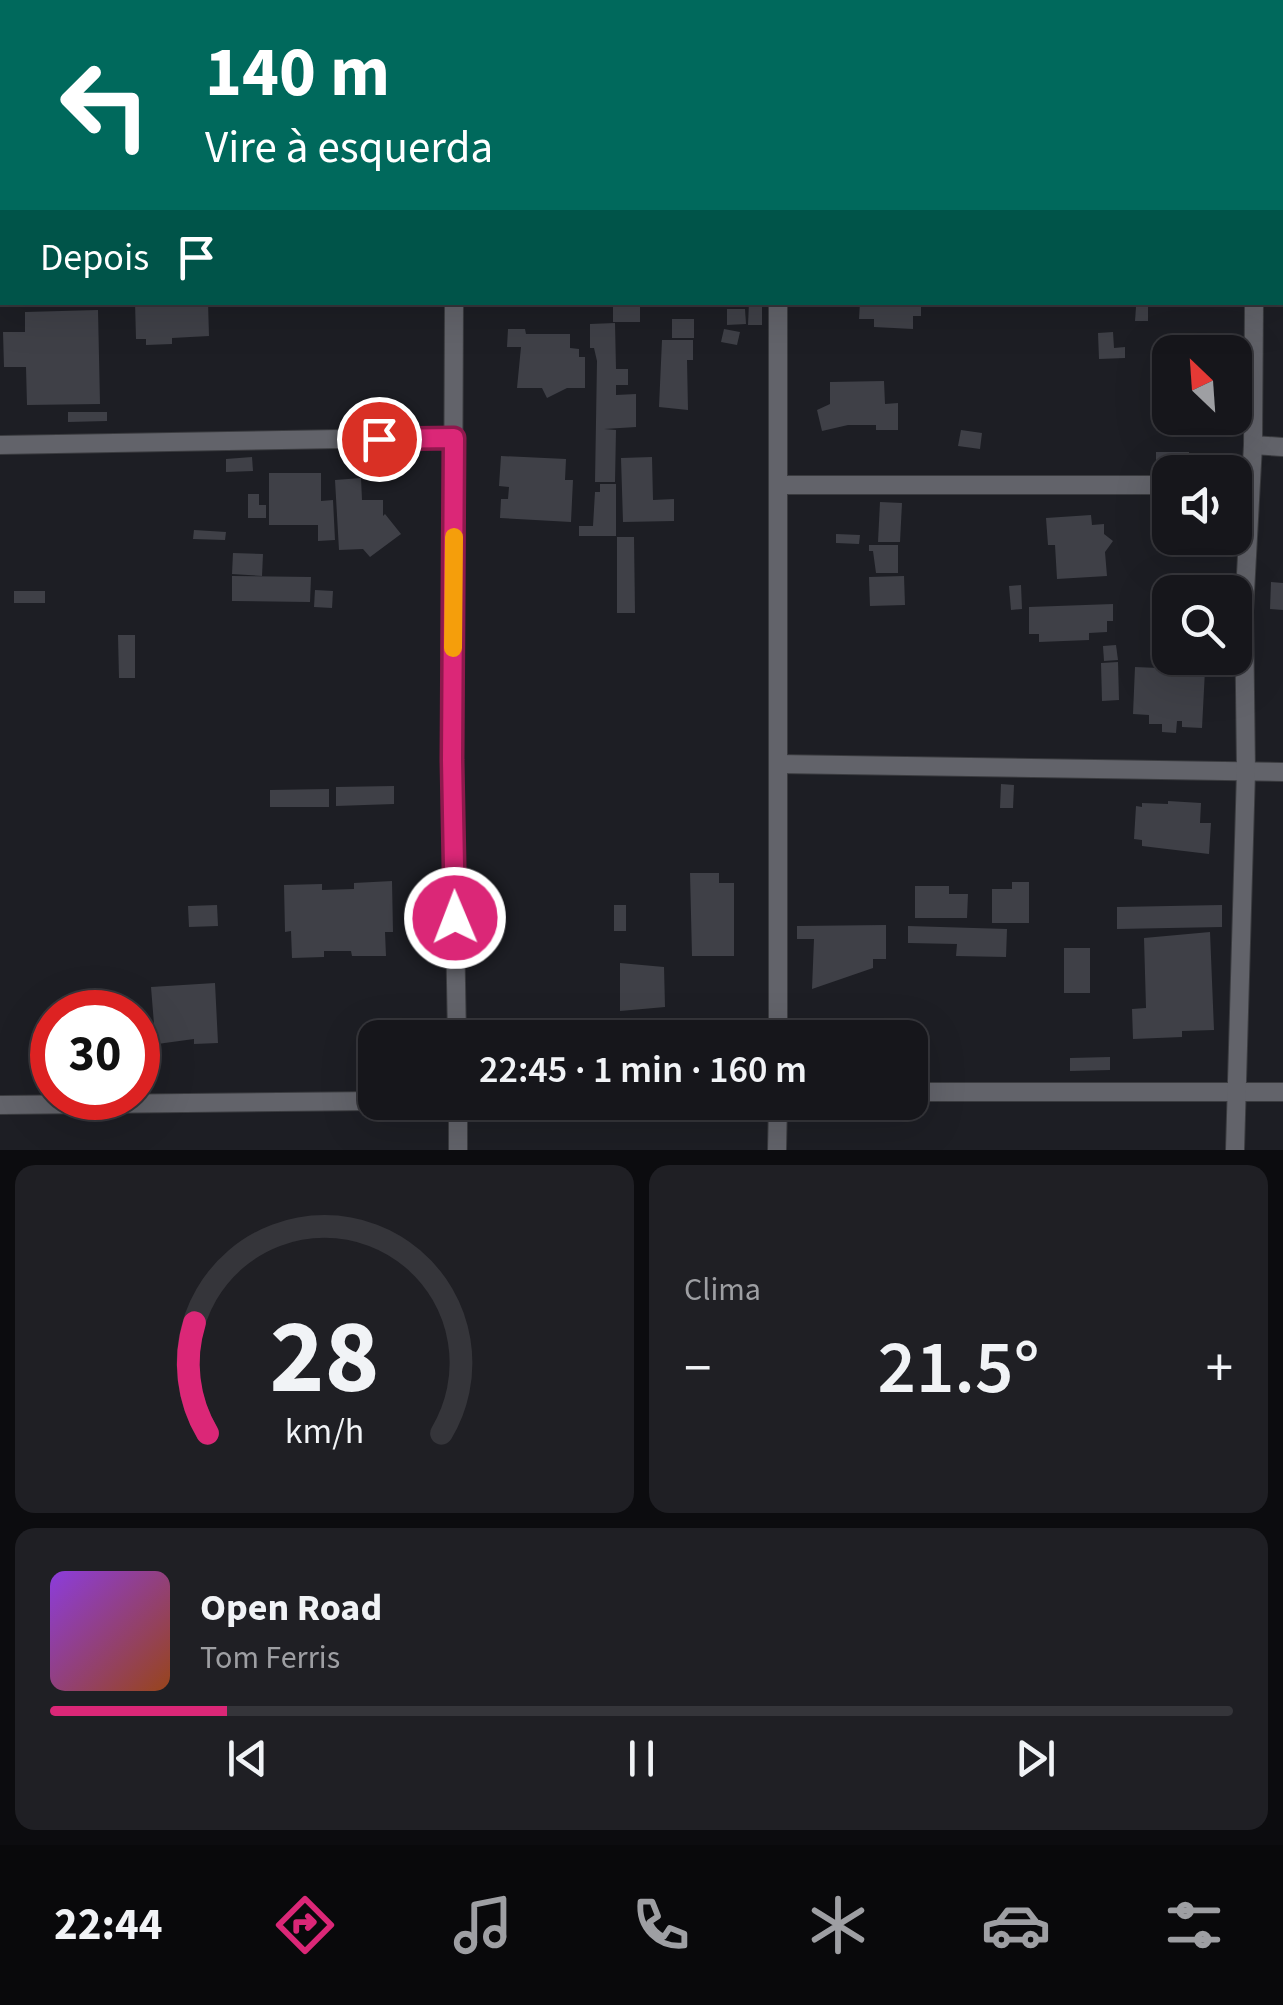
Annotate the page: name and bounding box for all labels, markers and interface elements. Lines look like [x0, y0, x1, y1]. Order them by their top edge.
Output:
text: 140 m [205, 23, 390, 123]
icon: left [40, 40, 170, 170]
text: Vire à esquerda [205, 116, 493, 180]
icon: arrive [169, 230, 224, 285]
text: Depois [40, 231, 149, 285]
north arrow [1152, 335, 1252, 435]
map controls [1152, 335, 1252, 675]
pin [337, 397, 422, 482]
icon: arrive [352, 412, 407, 467]
button: sound [1152, 455, 1252, 555]
button: search [1152, 575, 1252, 675]
position arrow [403, 866, 507, 970]
speed limit sign: 30 [30, 990, 160, 1120]
text: 22:45 · 1 min · 160 m [479, 1043, 807, 1097]
text: Clima [684, 1267, 761, 1313]
text: 28 [270, 1285, 379, 1433]
text: 21.5° [877, 1315, 1040, 1422]
text: − [684, 1330, 711, 1408]
text: + [1206, 1330, 1233, 1408]
text: km/h [285, 1406, 364, 1457]
text: Open Road [200, 1581, 382, 1635]
text: Tom Ferris [200, 1635, 340, 1681]
icon: previous [220, 1731, 275, 1786]
icon: pause [614, 1731, 669, 1786]
icon: next [1008, 1731, 1063, 1786]
icon: directions [270, 1890, 340, 1960]
icon: music [448, 1890, 518, 1960]
icon: phone [626, 1890, 696, 1960]
icon: climate [803, 1890, 873, 1960]
icon: car [981, 1890, 1051, 1960]
icon: filters [1159, 1890, 1229, 1960]
text: 22:44 [54, 1893, 162, 1957]

